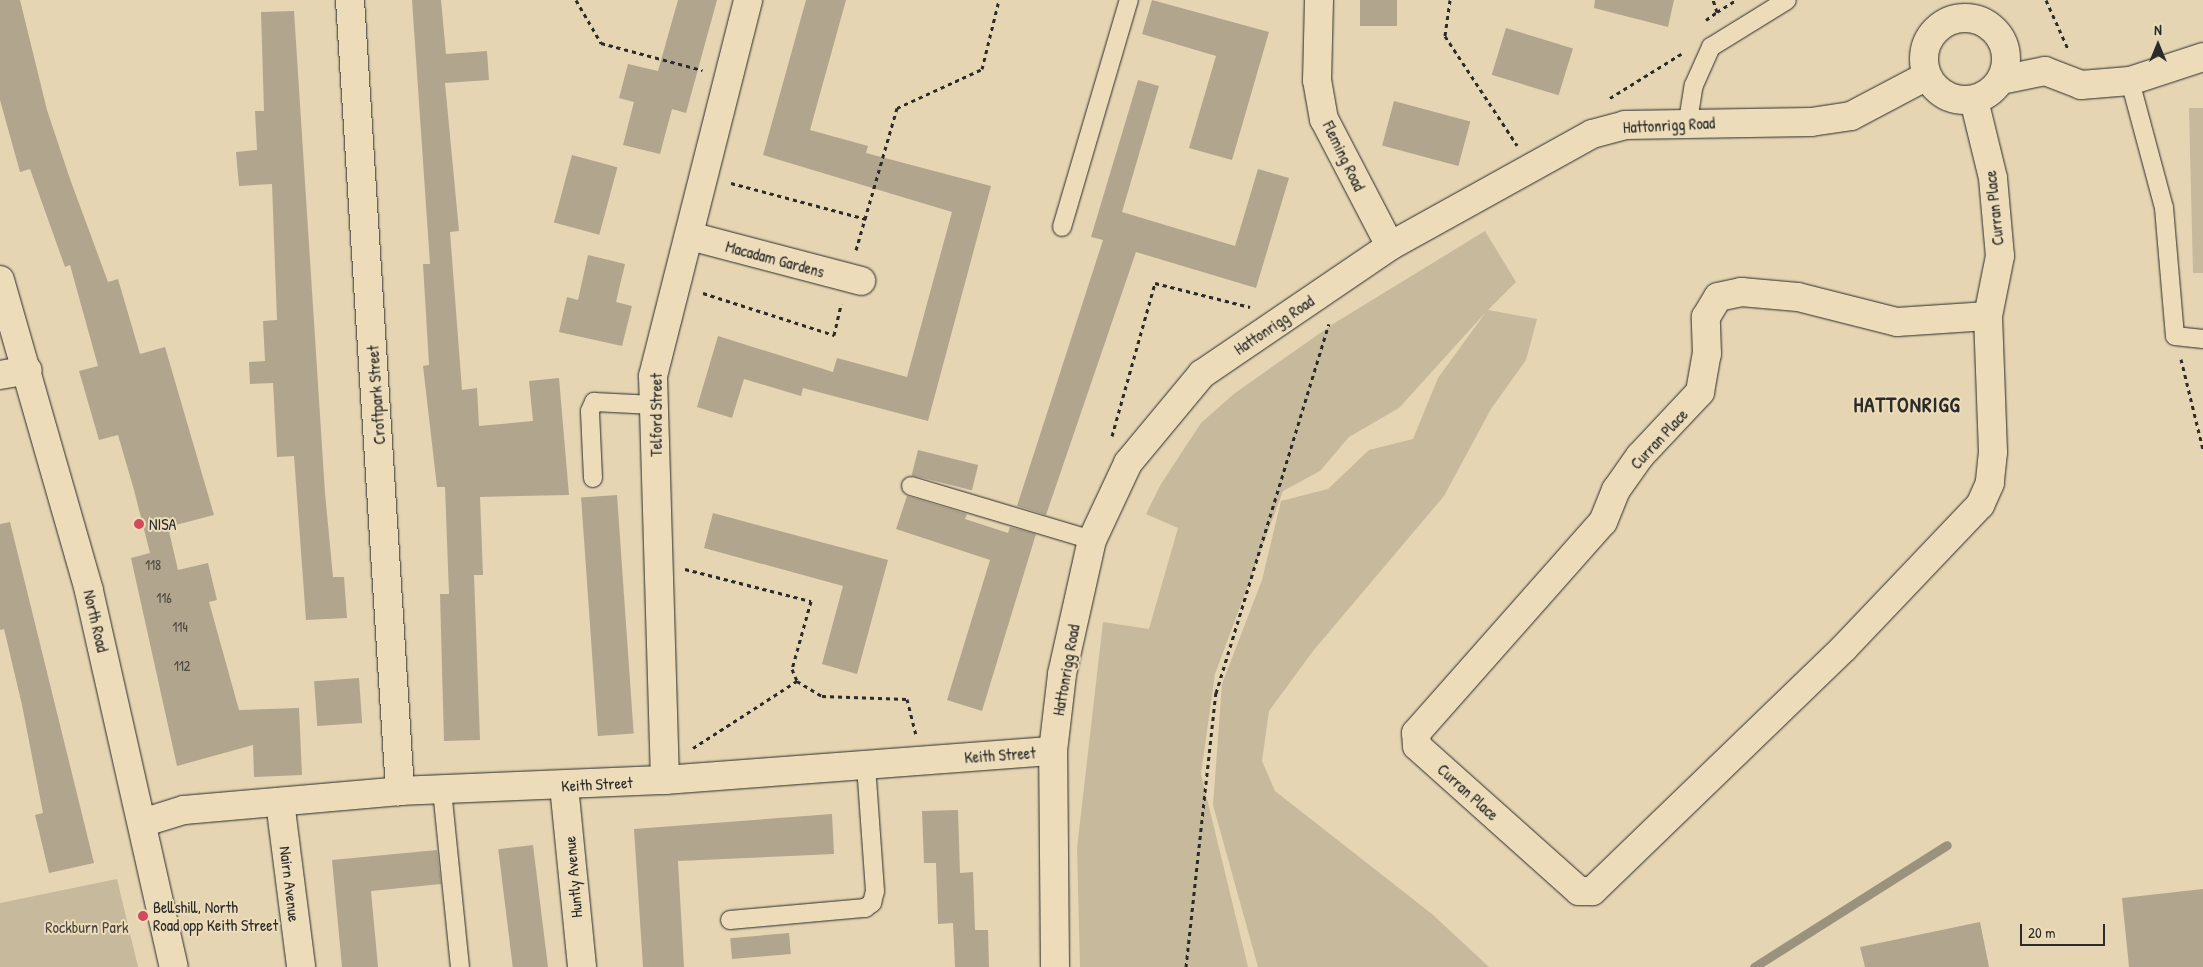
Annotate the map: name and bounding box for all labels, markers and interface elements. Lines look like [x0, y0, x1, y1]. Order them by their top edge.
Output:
north arrow [2133, 20, 2183, 70]
text: N [2154, 20, 2162, 39]
street label: Hattonrigg Road [1622, 113, 1716, 137]
street label: Fleming Road [1319, 118, 1369, 194]
street label: Curran Place [1981, 169, 2007, 247]
street label: Macadam Gardens [724, 237, 826, 281]
street label: Hattonrigg Road [1230, 291, 1318, 359]
street label: Croftpark Street [363, 345, 389, 445]
street label: Telford Street [646, 373, 666, 457]
district label: HATTONRIGG [1852, 392, 1962, 418]
street label: Curran Place [1626, 405, 1692, 473]
place label: NISA [149, 514, 176, 534]
marker: NISA [133, 518, 145, 530]
house number: 118 [145, 557, 161, 573]
street label: North Road [80, 588, 112, 654]
house number: 116 [156, 590, 172, 606]
house number: 114 [172, 619, 188, 635]
street label: Hattonrigg Road [1049, 623, 1083, 717]
house number: 112 [174, 658, 190, 674]
street label: Keith Street [964, 743, 1036, 767]
street label: Curran Place [1434, 760, 1502, 824]
street label: Keith Street [561, 773, 633, 795]
street label: Huntly Avenue [560, 835, 586, 919]
street label: Nairn Avenue [276, 845, 304, 923]
place label: Bellshill, North Road opp Keith Street [153, 897, 278, 935]
marker: Bellshill, North Road opp Keith Street [137, 910, 149, 922]
scale bar [2023, 914, 2108, 946]
park label: Rockburn Park [45, 917, 129, 937]
text: 20 m [2028, 922, 2055, 943]

